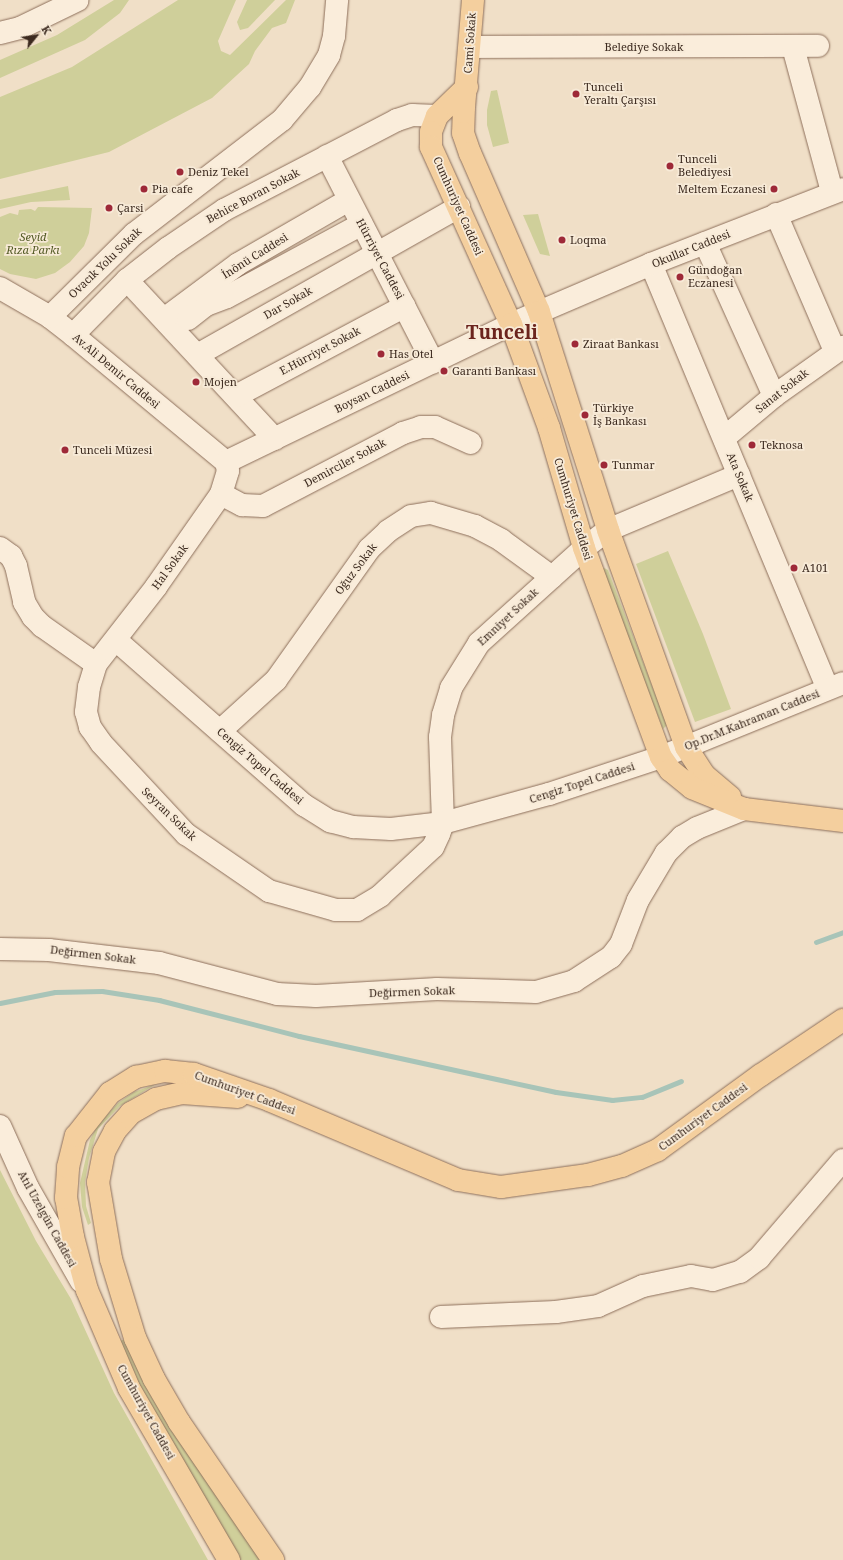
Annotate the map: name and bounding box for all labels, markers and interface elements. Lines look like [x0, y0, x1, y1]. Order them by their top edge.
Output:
street label: Cami Sokak [461, 12, 479, 74]
north arrow [16, 16, 56, 56]
text: K [38, 22, 55, 37]
street label: Belediye Sokak [604, 40, 684, 54]
place label: Tunceli Yeraltı Çarşısı [584, 81, 656, 107]
marker: Tunceli Yeraltı Çarşısı [571, 89, 581, 99]
place label: Tunceli Belediyesi [678, 153, 731, 179]
street label: Cumhuriyet Caddesi [430, 155, 486, 257]
marker: Tunceli Belediyesi [665, 161, 675, 171]
place label: Deniz Tekel [188, 165, 249, 179]
street label: Behice Boran Sokak [204, 166, 302, 226]
marker: Deniz Tekel [175, 167, 185, 177]
place label: Pia cafe [152, 182, 193, 196]
place label: Meltem Eczanesi [678, 182, 766, 196]
marker: Pia cafe [139, 184, 149, 194]
marker: Meltem Eczanesi [769, 184, 779, 194]
place label: Çarsi [117, 201, 144, 215]
marker: Çarsi [104, 203, 114, 213]
street label: Hürriyet Caddesi [353, 217, 407, 301]
street label: Ovacık Yolu Sokak [66, 225, 144, 301]
street label: Okullar Caddesi [650, 227, 732, 271]
street label: İnönü Caddesi [220, 230, 290, 282]
park label: Seyid Rıza Parkı [6, 231, 60, 257]
place label: Loqma [570, 233, 607, 247]
marker: Loqma [557, 235, 567, 245]
place label: Gündoğan Eczanesi [688, 264, 742, 290]
marker: Gündoğan Eczanesi [675, 272, 685, 282]
street label: Dar Sokak [261, 284, 315, 322]
district label: Tunceli [466, 322, 538, 344]
street label: E.Hürriyet Sokak [277, 324, 363, 378]
street label: Av.Ali Demir Caddesi [70, 331, 162, 411]
place label: Ziraat Bankası [583, 337, 659, 351]
marker: Ziraat Bankası [570, 339, 580, 349]
place label: Has Otel [389, 347, 433, 361]
marker: Has Otel [376, 349, 386, 359]
place label: Garanti Bankası [452, 364, 536, 378]
marker: Garanti Bankası [439, 366, 449, 376]
street label: Sanat Sokak [753, 366, 811, 416]
street label: Boysan Caddesi [332, 368, 412, 416]
place label: Mojen [204, 375, 237, 389]
marker: Mojen [191, 377, 201, 387]
place label: Türkiye İş Bankası [593, 402, 646, 428]
marker: Türkiye İş Bankası [580, 410, 590, 420]
street label: Demirciler Sokak [302, 436, 388, 490]
place label: Teknosa [760, 438, 803, 452]
marker: Teknosa [747, 440, 757, 450]
place label: Tunceli Müzesi [73, 443, 152, 457]
marker: Tunceli Müzesi [60, 445, 70, 455]
street label: Ata Sokak [724, 450, 756, 504]
street label: Cumhuriyet Caddesi [551, 456, 595, 562]
place label: Tunmar [612, 458, 655, 472]
marker: Tunmar [599, 460, 609, 470]
street label: Oğuz Sokak [332, 541, 380, 597]
street label: Hal Sokak [149, 542, 191, 592]
place label: A101 [802, 561, 828, 575]
marker: A101 [789, 563, 799, 573]
street label: Emniyet Sokak [475, 586, 541, 648]
street label: Op.Dr.M.Kahraman Caddesi [682, 687, 822, 753]
street label: Cengiz Topel Caddesi [214, 725, 306, 807]
street label: Cengiz Topel Caddesi [528, 760, 636, 806]
street label: Seyran Sokak [139, 785, 199, 843]
street label: Değirmen Sokak [49, 943, 137, 967]
street label: Değirmen Sokak [369, 984, 455, 1000]
street label: Cumhuriyet Caddesi [193, 1069, 297, 1117]
street label: Cumhuriyet Caddesi [656, 1080, 750, 1154]
street label: Atıl Uzelgün Caddesi [15, 1169, 79, 1269]
street label: Cumhuriyet Caddesi [114, 1362, 178, 1462]

